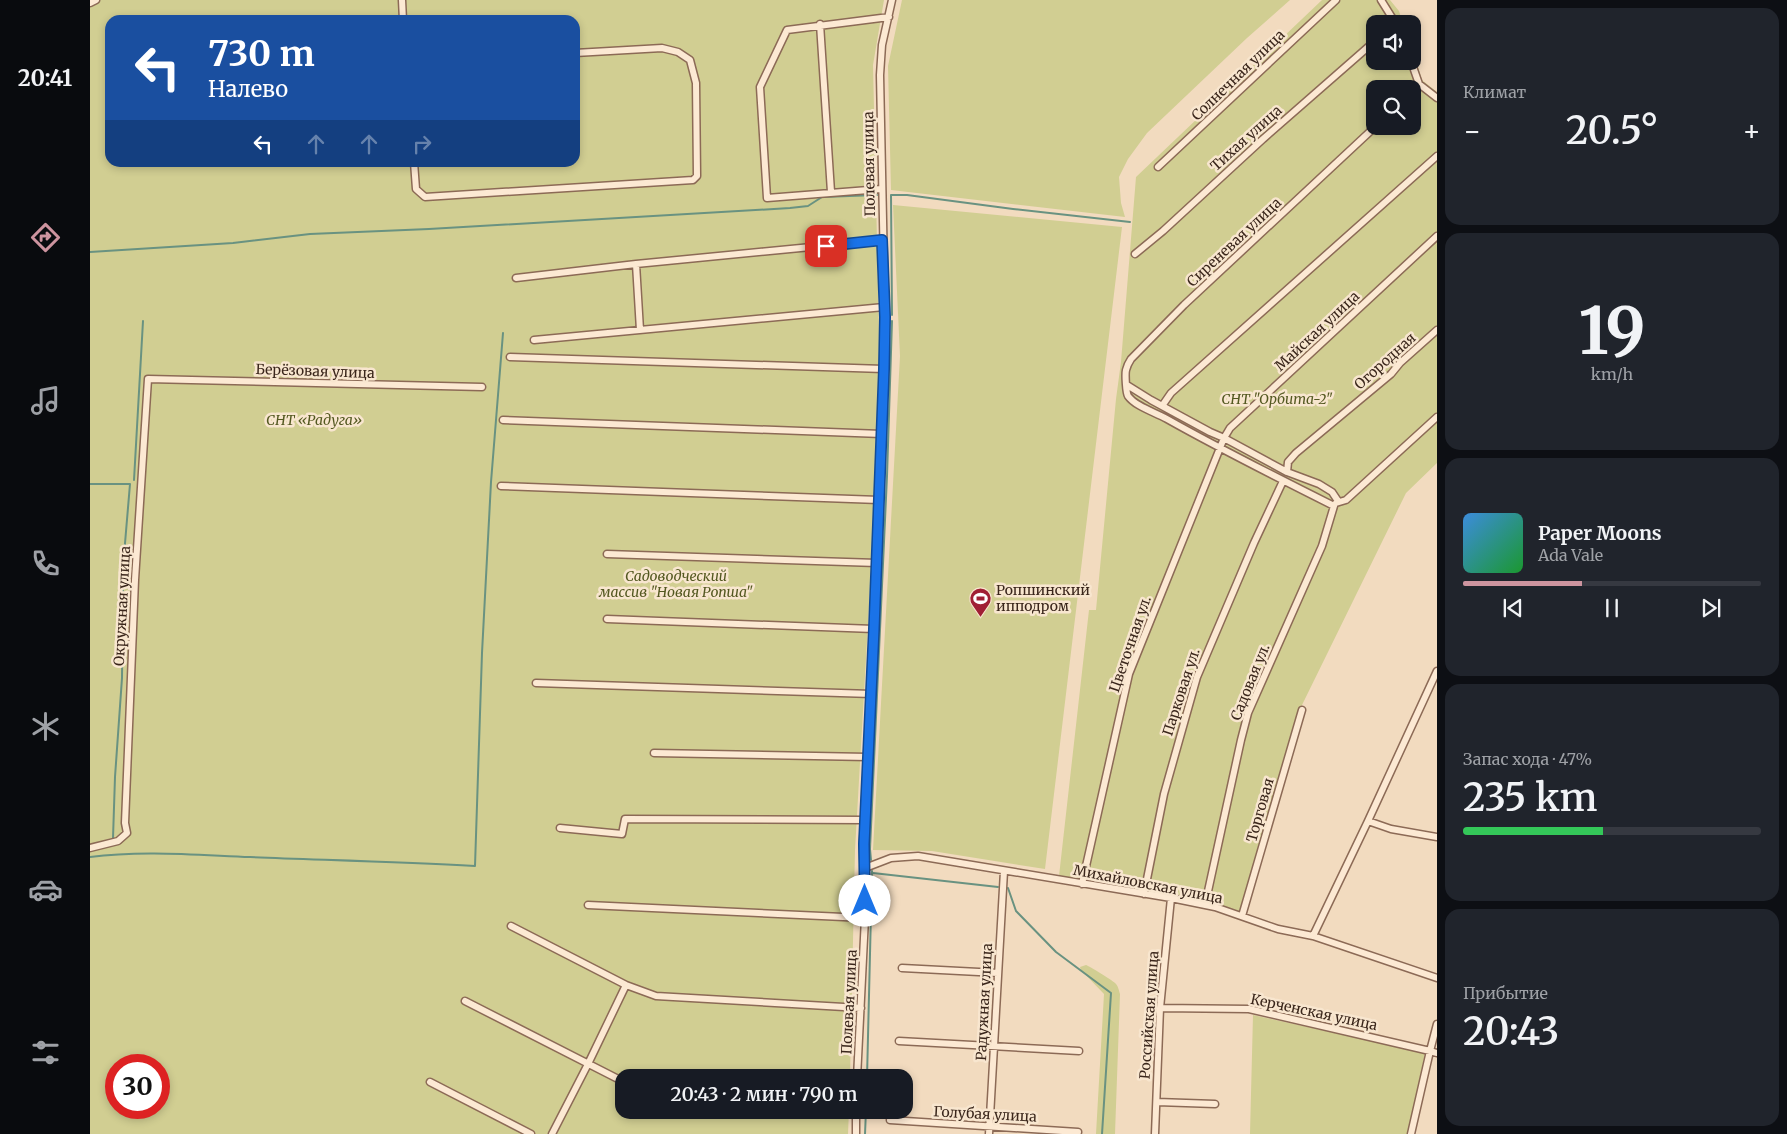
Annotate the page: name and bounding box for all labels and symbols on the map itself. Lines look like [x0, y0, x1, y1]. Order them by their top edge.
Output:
street label: Солнечная улица [1188, 25, 1289, 124]
street label: Тихая улица [1207, 101, 1286, 175]
street label: Полевая улица [859, 111, 879, 217]
street label: Сиреневая улица [1183, 193, 1285, 290]
pin [805, 225, 847, 267]
street label: Майская улица [1271, 287, 1363, 375]
street label: Огородная [1351, 329, 1419, 393]
street label: Берёзовая улица [255, 360, 375, 382]
park label: СНТ "Орбита-2" [1221, 390, 1333, 408]
park label: СНТ «Радуга» [266, 411, 362, 429]
street label: Окружная улица [110, 545, 134, 667]
park label: Садоводческий массив "Новая Ропша" [598, 567, 753, 601]
place label: Ропшинский ипподром [996, 581, 1090, 615]
sports icon: Ропшинский ипподром [968, 586, 992, 617]
street label: Цветочная ул. [1105, 594, 1155, 694]
street label: Садовая ул. [1226, 641, 1274, 723]
street label: Парковая ул. [1158, 646, 1204, 738]
street label: Торговая [1242, 776, 1278, 844]
street label: Михайловская улица [1072, 861, 1225, 907]
position arrow [838, 874, 890, 926]
street label: Радужная улица [972, 942, 996, 1061]
street label: Полевая улица [837, 949, 861, 1055]
street label: Российская улица [1136, 950, 1162, 1080]
street label: Керченская улица [1249, 990, 1379, 1034]
speed limit sign: 30 [105, 1054, 170, 1119]
street label: Голубая улица [933, 1102, 1038, 1126]

